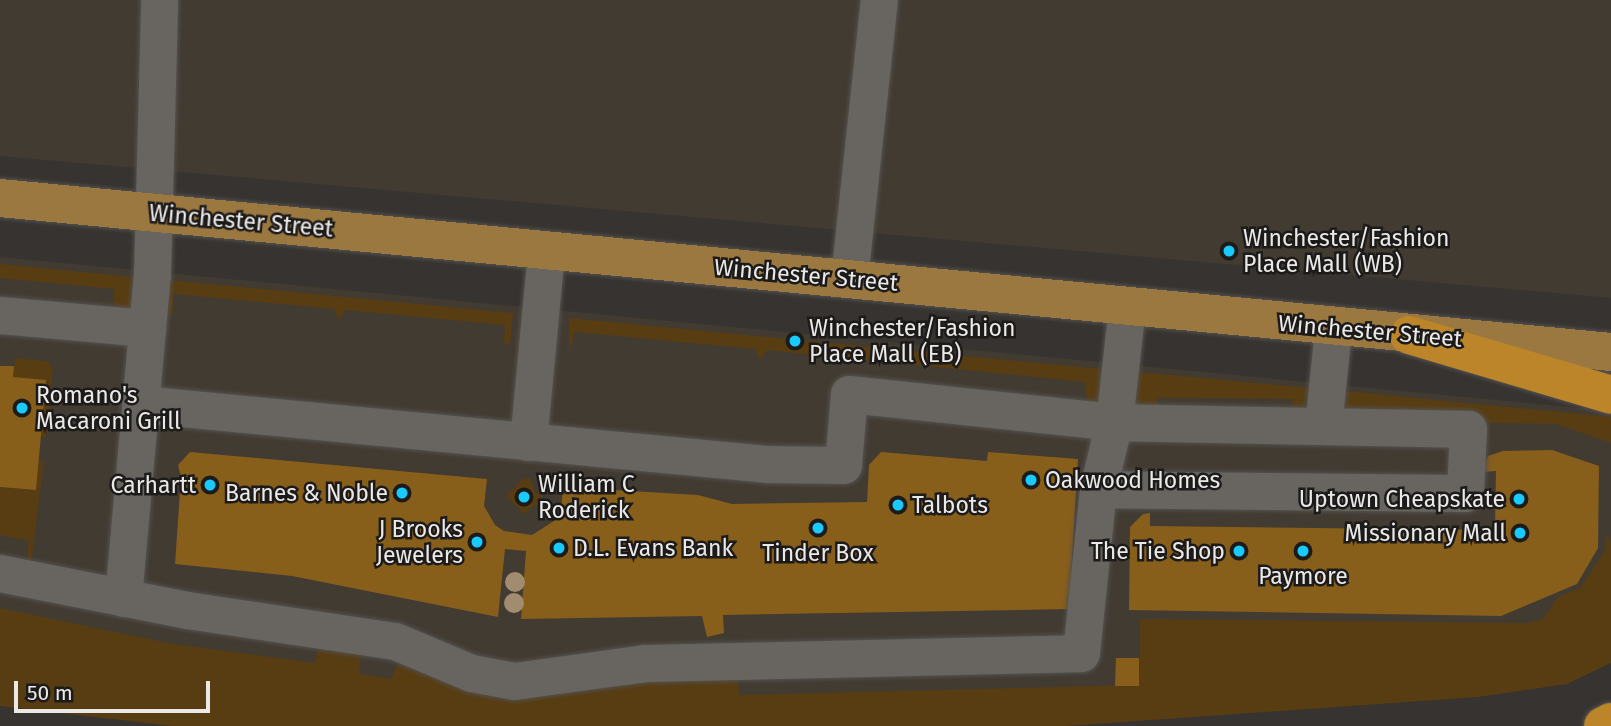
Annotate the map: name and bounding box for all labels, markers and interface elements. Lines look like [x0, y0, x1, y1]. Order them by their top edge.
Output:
street label: Winchester Street [148, 199, 334, 243]
place label: Winchester/Fashion Place Mall (WB) [1243, 224, 1449, 278]
marker: Winchester/Fashion Place Mall (WB) [1221, 243, 1237, 259]
street label: Winchester Street [713, 253, 899, 297]
street label: Winchester Street [1277, 309, 1463, 353]
place label: Winchester/Fashion Place Mall (EB) [809, 314, 1015, 368]
marker: Winchester/Fashion Place Mall (EB) [787, 333, 803, 349]
place label: Romano's Macaroni Grill [36, 381, 181, 435]
marker: Romano's Macaroni Grill [14, 400, 30, 416]
place label: Oakwood Homes [1045, 466, 1220, 494]
place label: William C Roderick [538, 470, 635, 524]
place label: Carhartt [110, 471, 196, 499]
marker: Oakwood Homes [1023, 472, 1039, 488]
marker: Carhartt [202, 477, 218, 493]
place label: Barnes & Noble [225, 479, 388, 507]
marker: Barnes & Noble [394, 485, 410, 501]
place label: Uptown Cheapskate [1299, 485, 1505, 513]
marker: William C Roderick [516, 489, 532, 505]
place label: Talbots [912, 491, 988, 519]
marker: Uptown Cheapskate [1511, 491, 1527, 507]
marker: Talbots [890, 497, 906, 513]
place label: J Brooks Jewelers [376, 515, 463, 569]
place label: Missionary Mall [1345, 519, 1506, 547]
marker: Tinder Box [810, 520, 826, 536]
marker: Missionary Mall [1512, 525, 1528, 541]
marker: J Brooks Jewelers [469, 534, 485, 550]
place label: D.L. Evans Bank [573, 534, 733, 562]
place label: The Tie Shop [1091, 537, 1225, 565]
place label: Tinder Box [762, 539, 874, 567]
marker: D.L. Evans Bank [551, 540, 567, 556]
marker: The Tie Shop [1231, 543, 1247, 559]
marker: Paymore [1295, 543, 1311, 559]
place label: Paymore [1258, 562, 1348, 590]
scale bar [18, 666, 214, 710]
text: 50 m [27, 680, 73, 706]

